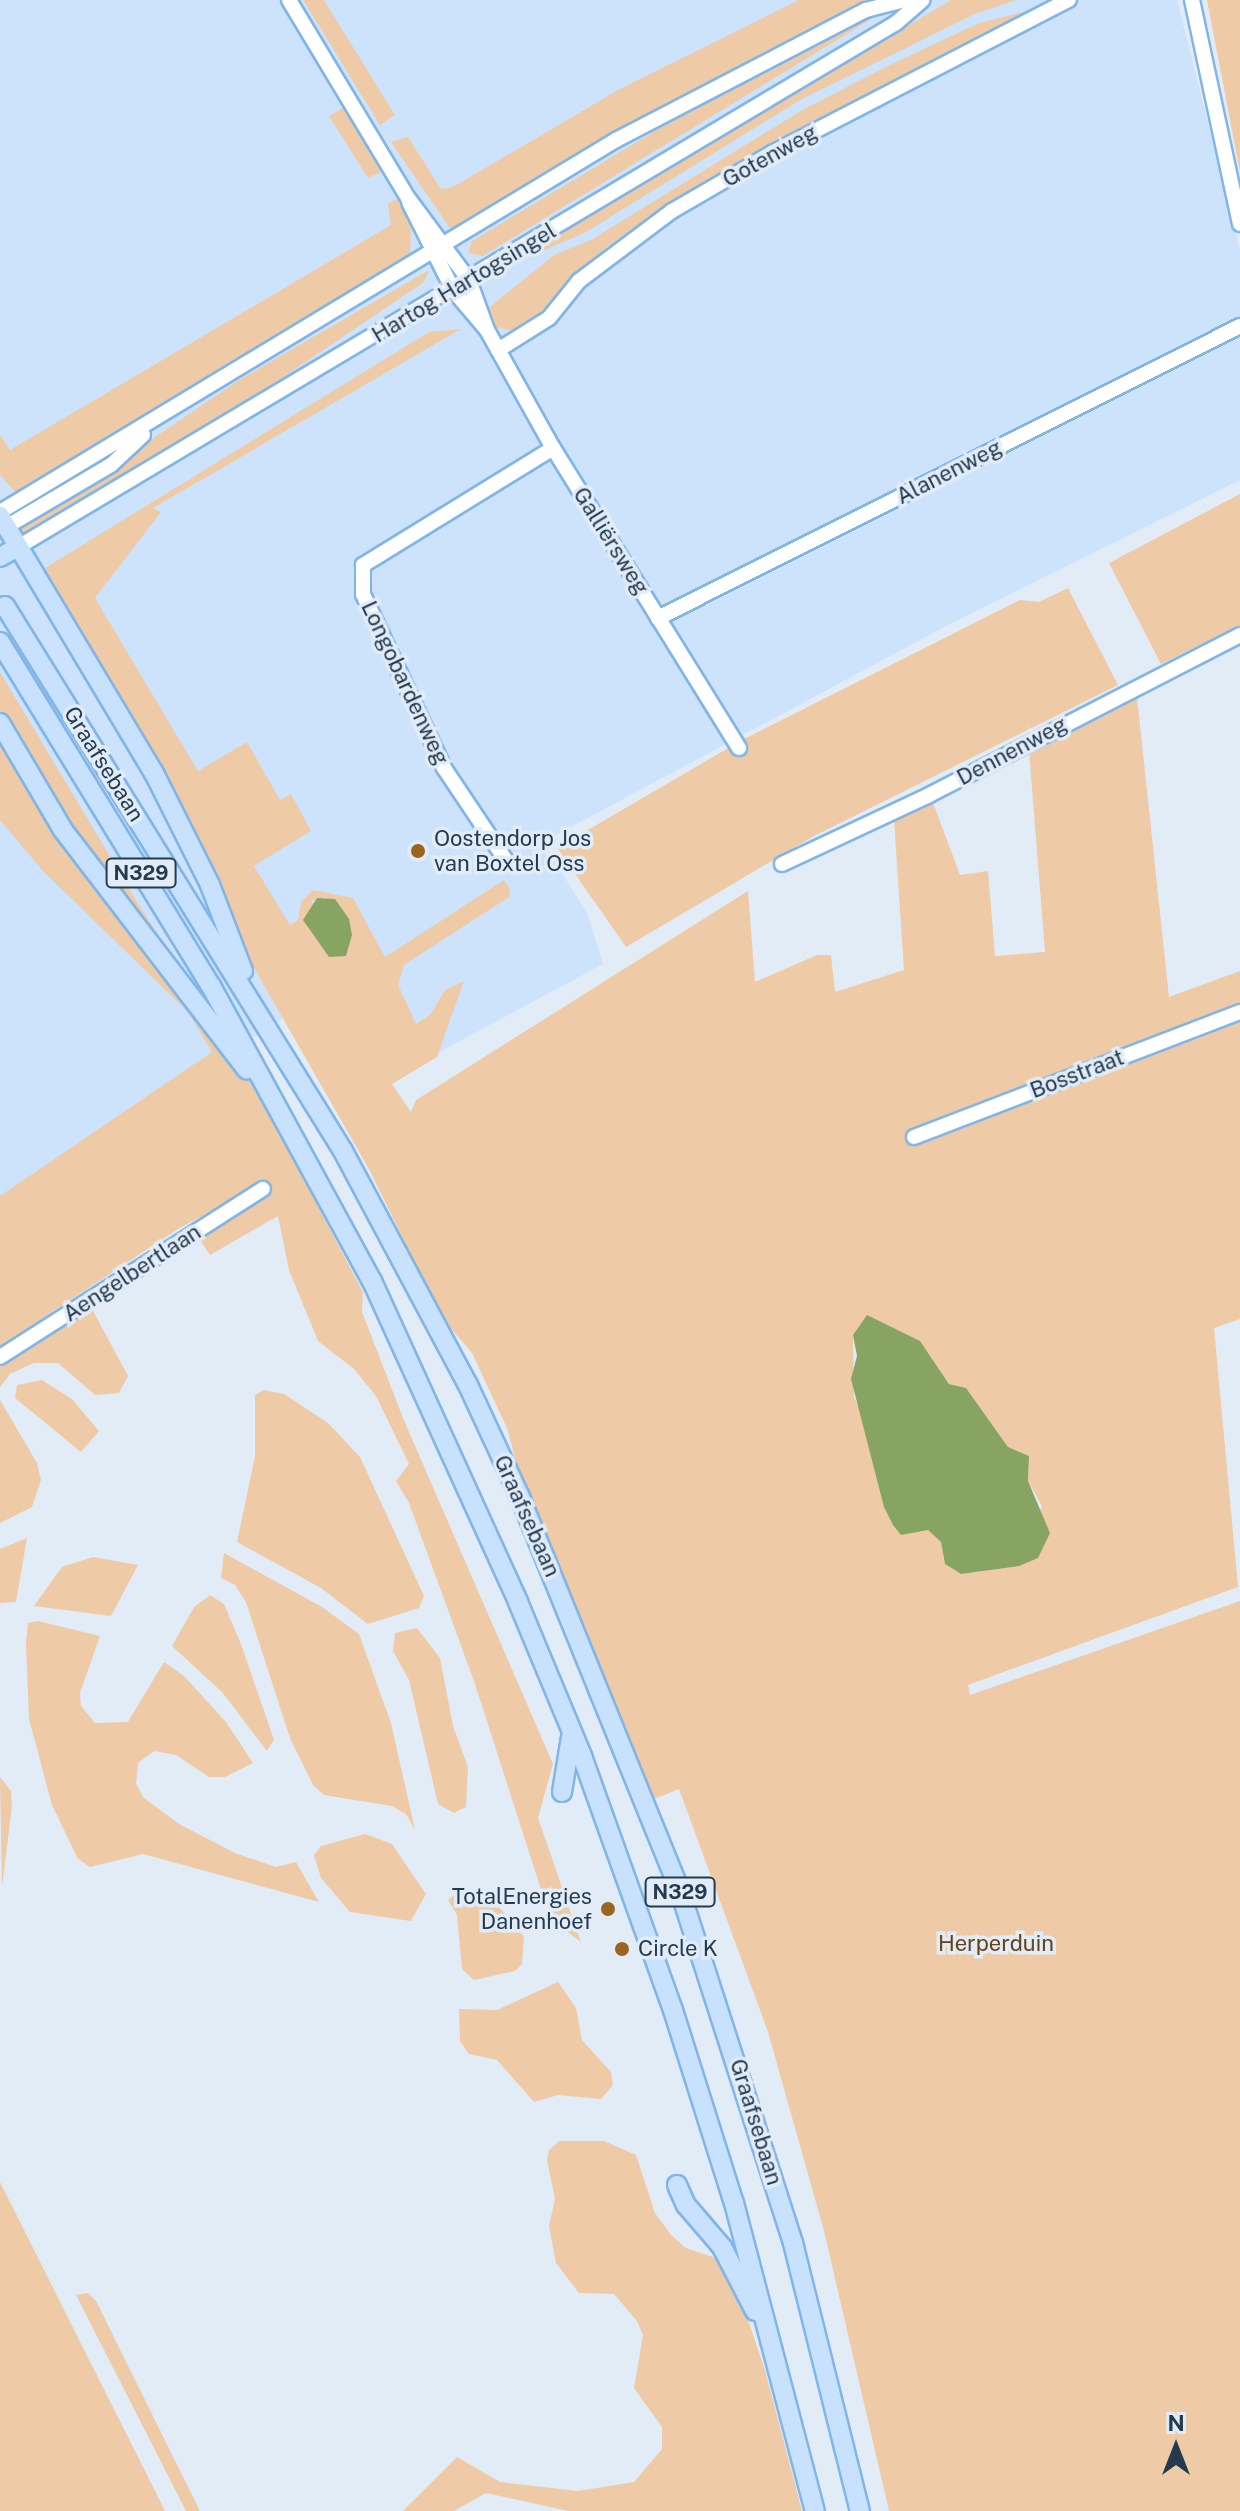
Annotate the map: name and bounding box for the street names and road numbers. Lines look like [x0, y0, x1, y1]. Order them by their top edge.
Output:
street label: Gotenweg [718, 119, 822, 193]
street label: Hartog Hartogsingel [367, 218, 561, 348]
street label: Alanenweg [892, 434, 1006, 510]
street label: Galliërsweg [568, 482, 654, 600]
street label: Longobardenweg [355, 597, 455, 769]
street label: Graafsebaan [58, 702, 150, 826]
street label: Dennenweg [952, 711, 1072, 791]
road number: N329 [105, 857, 177, 889]
street label: Bosstraat [1026, 1044, 1128, 1104]
street label: Aengelbertlaan [58, 1219, 206, 1327]
street label: Graafsebaan [488, 1451, 566, 1581]
road number: N329 [644, 1876, 716, 1908]
street label: Graafsebaan [724, 2056, 788, 2188]

